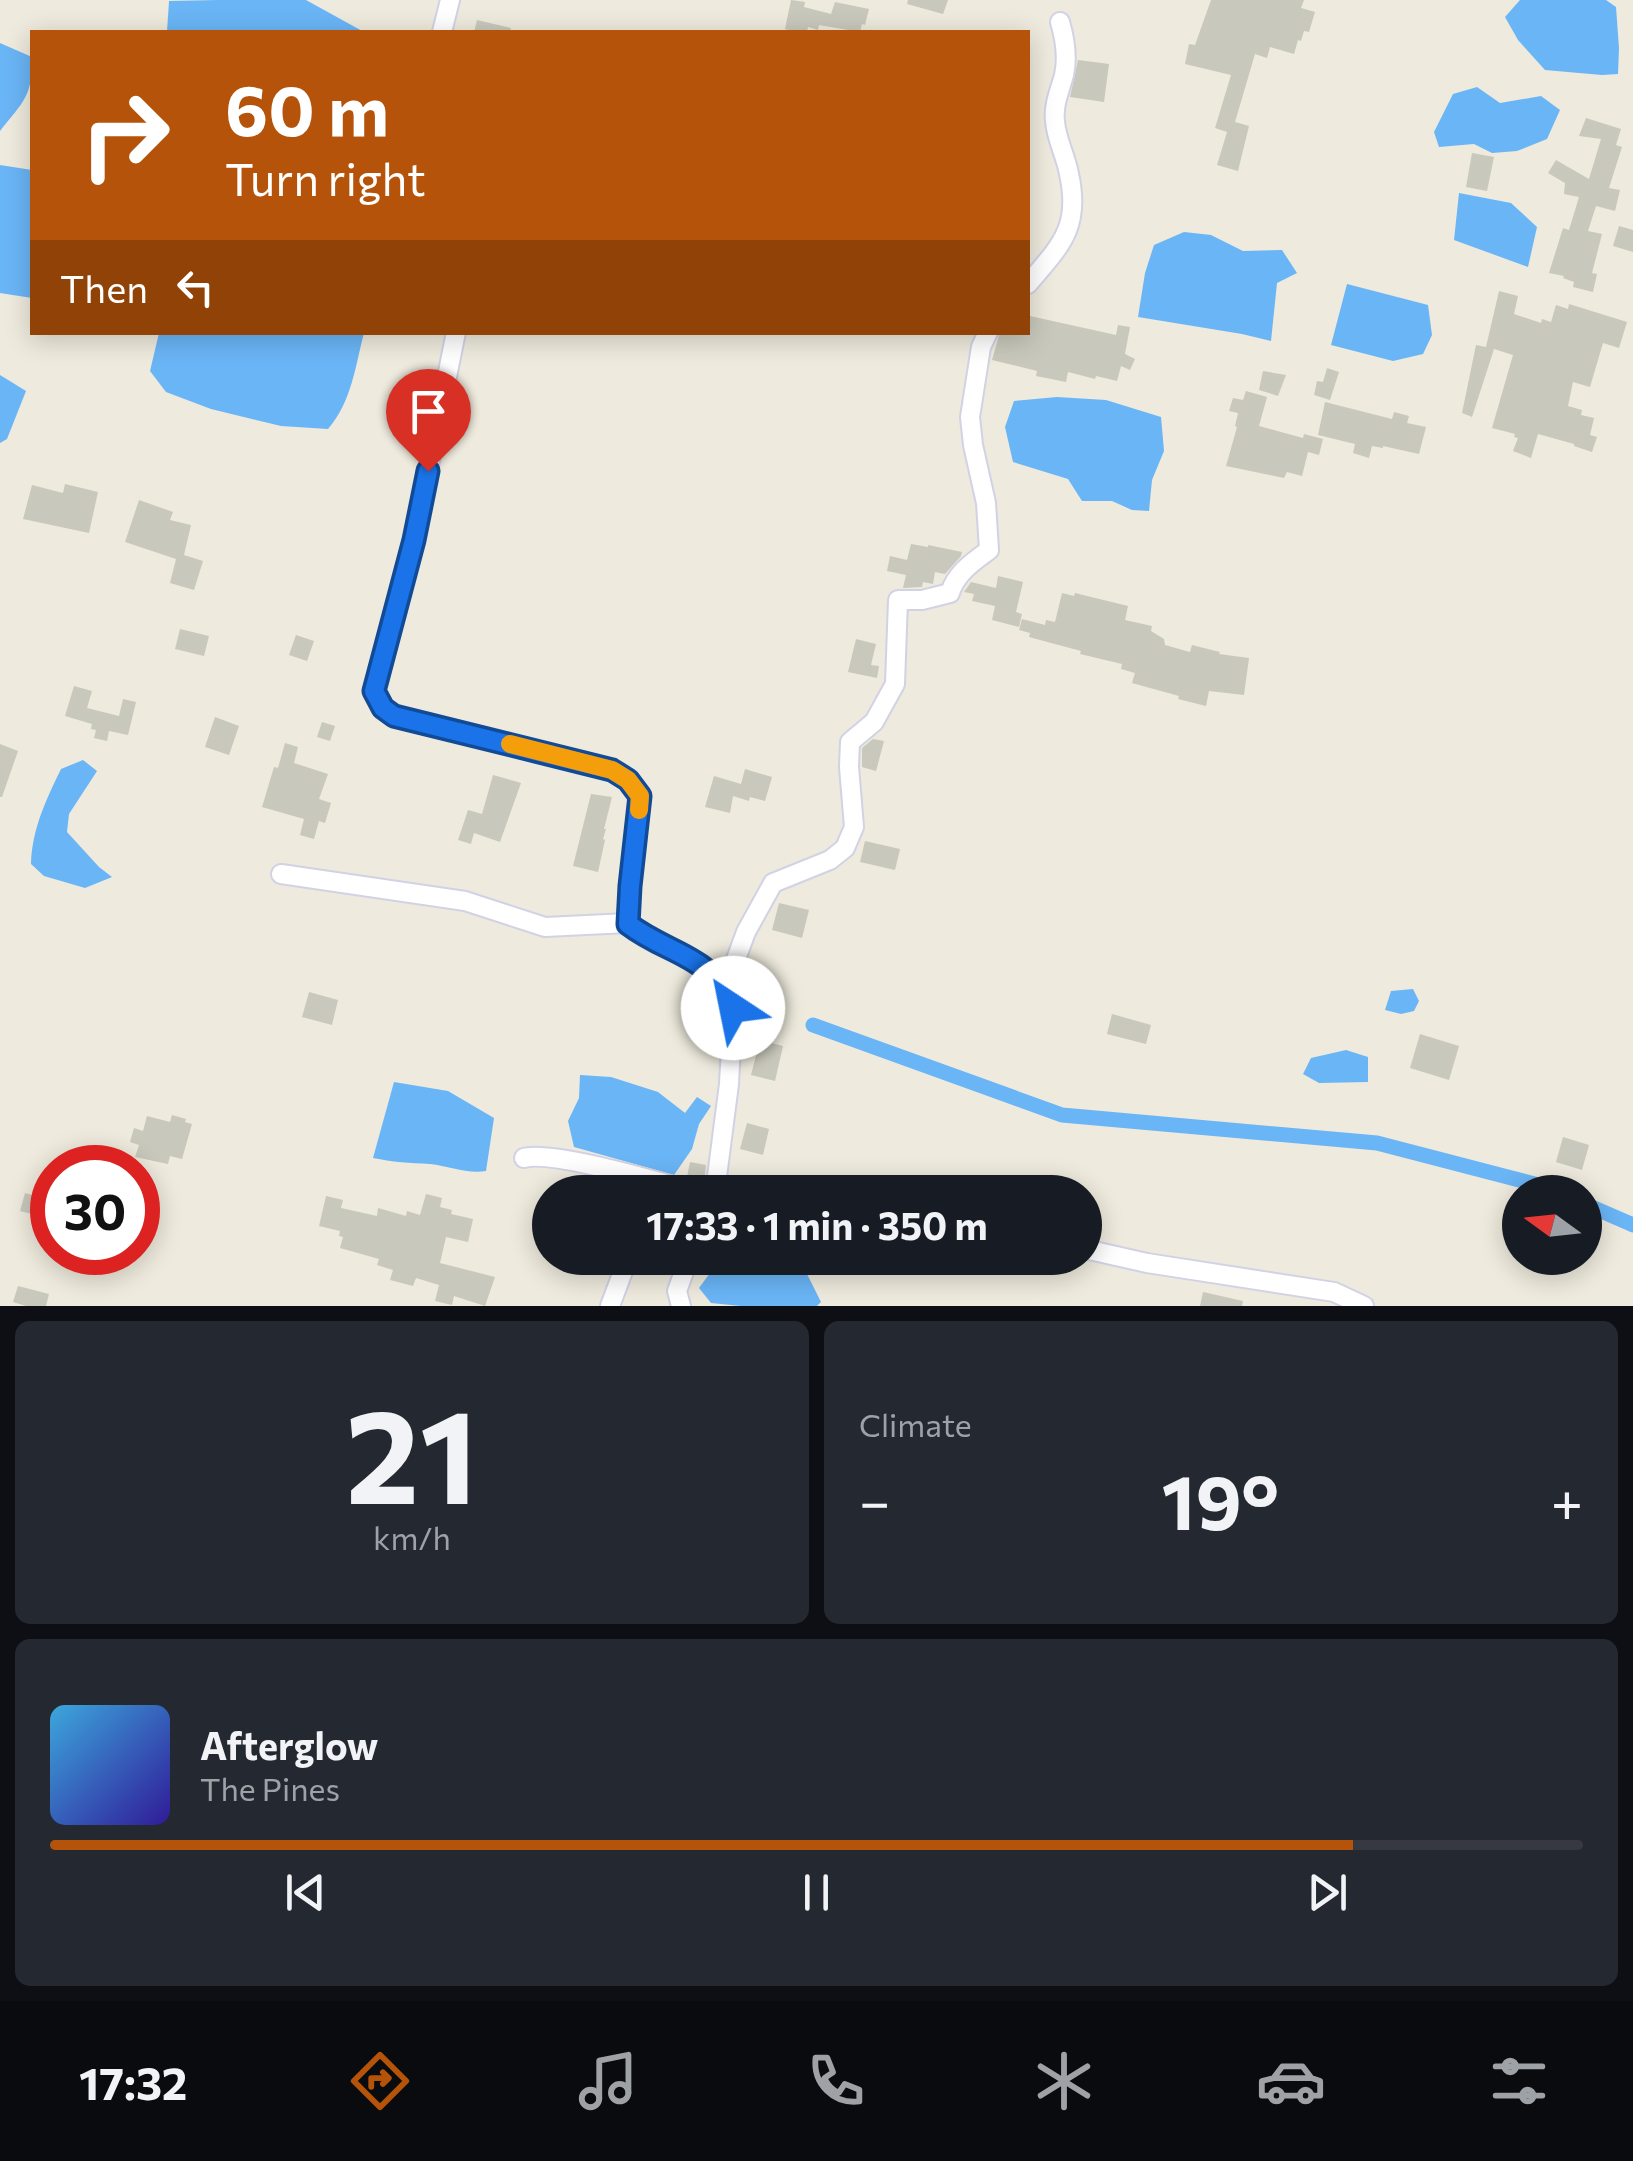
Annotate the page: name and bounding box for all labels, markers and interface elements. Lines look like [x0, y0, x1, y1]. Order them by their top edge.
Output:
text: 60 m [225, 65, 389, 150]
icon: right [60, 70, 190, 200]
text: Turn right [225, 150, 426, 205]
icon: left [168, 260, 223, 315]
text: Then [60, 264, 148, 311]
pin [386, 369, 471, 472]
icon: arrive [401, 384, 456, 439]
position arrow [681, 956, 785, 1060]
speed limit sign: 30 [30, 1145, 160, 1275]
north arrow [1502, 1175, 1602, 1275]
map controls [1502, 1175, 1602, 1275]
text: 17:33 · 1 min · 350 m [646, 1201, 988, 1248]
text: 21 [346, 1372, 478, 1531]
text: Climate [859, 1404, 972, 1444]
text: 19° [1162, 1454, 1279, 1545]
text: − [859, 1466, 890, 1533]
text: + [1551, 1466, 1583, 1533]
text: km/h [373, 1517, 451, 1557]
text: Afterglow [200, 1721, 378, 1768]
text: The Pines [200, 1768, 340, 1808]
icon: previous [278, 1865, 333, 1920]
icon: pause [789, 1865, 844, 1920]
icon: next [1300, 1865, 1355, 1920]
icon: directions [345, 2046, 415, 2116]
icon: music [573, 2046, 643, 2116]
icon: phone [801, 2046, 871, 2116]
icon: climate [1029, 2046, 1099, 2116]
icon: car [1256, 2046, 1326, 2116]
icon: filters [1484, 2046, 1554, 2116]
text: 17:32 [79, 2054, 187, 2109]

